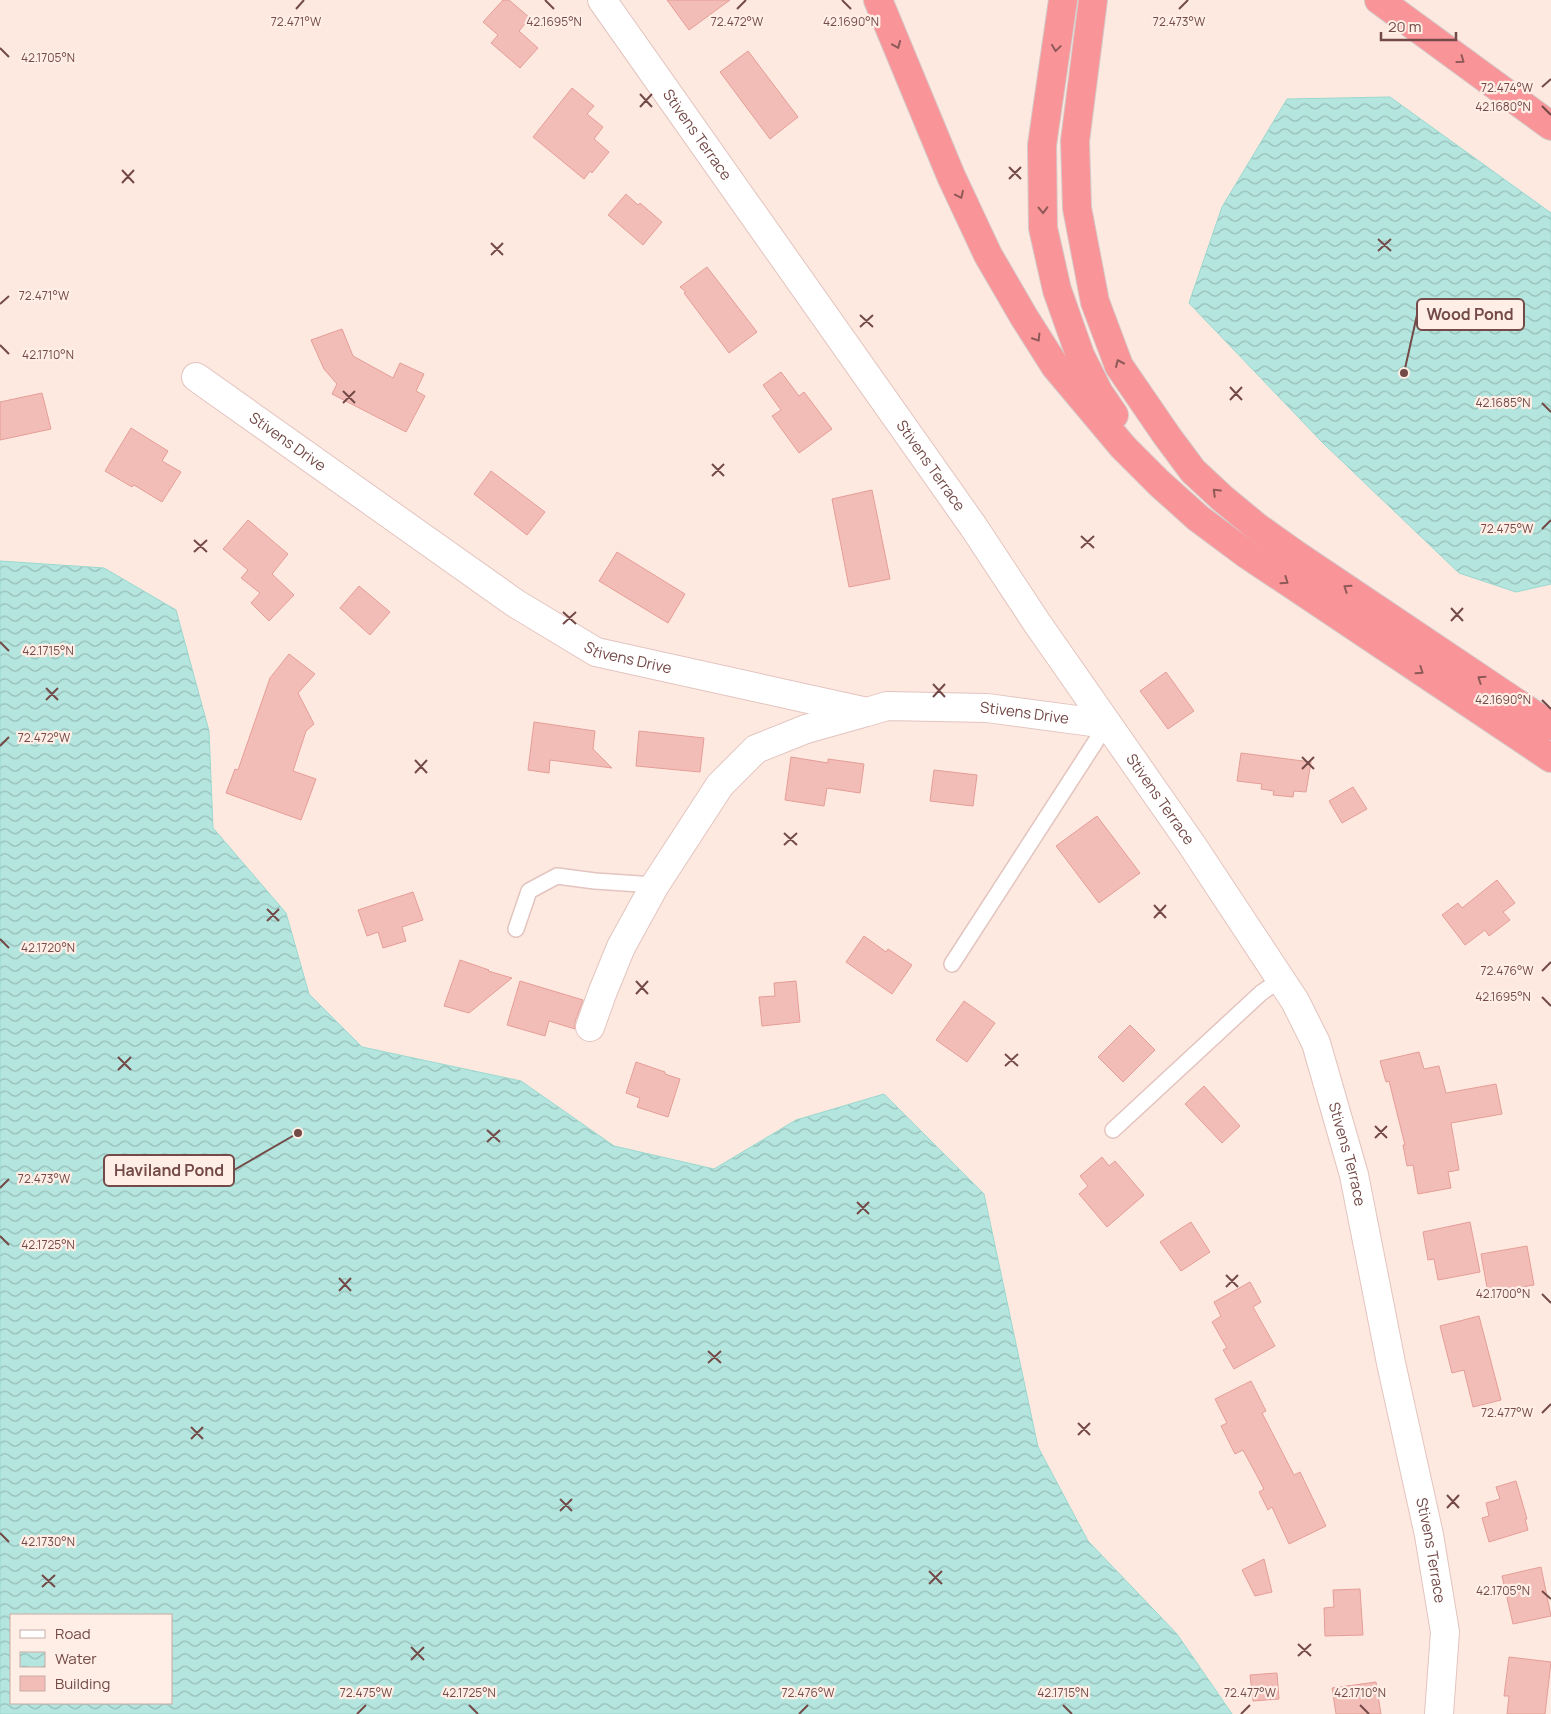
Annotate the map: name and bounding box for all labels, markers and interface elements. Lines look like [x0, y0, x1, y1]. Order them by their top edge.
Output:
scale bar [1381, 10, 1456, 42]
text: 72.471°W [271, 13, 322, 30]
text: 42.1695°N [526, 13, 582, 30]
text: 72.472°W [711, 13, 764, 30]
text: 42.1690°N [823, 13, 879, 30]
text: 72.473°W [1153, 13, 1206, 30]
text: 20 m [1388, 16, 1421, 37]
one-way arrow [891, 40, 902, 49]
one-way arrow [1051, 44, 1061, 53]
text: 42.1705°N [21, 49, 75, 66]
one-way arrow [1455, 54, 1464, 62]
text: 72.474°W [1481, 79, 1534, 96]
street label: Stivens Terrace [658, 85, 737, 184]
text: 42.1680°N [1475, 98, 1531, 115]
one-way arrow [954, 190, 964, 199]
one-way arrow [1038, 206, 1048, 214]
text: 72.471°W [19, 287, 70, 304]
callout: Wood Pond [1417, 299, 1524, 330]
text: Wood Pond [1426, 303, 1514, 325]
one-way arrow [1030, 332, 1040, 341]
text: 42.1710°N [22, 346, 74, 363]
one-way arrow [1114, 359, 1125, 368]
text: 42.1685°N [1475, 394, 1531, 411]
street label: Stivens Drive [245, 407, 330, 476]
street label: Stivens Terrace [892, 416, 970, 515]
one-way arrow [1212, 489, 1221, 498]
text: 72.475°W [1481, 520, 1534, 537]
one-way arrow [1280, 574, 1289, 584]
one-way arrow [1343, 585, 1352, 594]
street label: Stivens Drive [580, 636, 674, 678]
text: 42.1715°N [22, 642, 74, 659]
one-way arrow [1415, 665, 1424, 674]
one-way arrow [1478, 676, 1487, 685]
text: 42.1690°N [1475, 691, 1531, 708]
street label: Stivens Drive [980, 697, 1071, 729]
text: 72.472°W [18, 729, 71, 746]
street label: Stivens Terrace [1121, 749, 1200, 849]
text: 42.1720°N [21, 939, 75, 956]
text: 72.476°W [1480, 962, 1534, 979]
text: 42.1695°N [1475, 988, 1531, 1005]
street label: Stivens Terrace [1324, 1100, 1371, 1208]
callout: Haviland Pond [104, 1155, 234, 1186]
text: Haviland Pond [114, 1159, 224, 1181]
text: 72.473°W [18, 1170, 71, 1187]
text: 42.1725°N [21, 1236, 75, 1253]
text: 42.1700°N [1476, 1285, 1530, 1302]
text: 72.477°W [1481, 1404, 1534, 1421]
street label: Stivens Terrace [1411, 1496, 1451, 1605]
text: 42.1730°N [21, 1533, 75, 1550]
text: 42.1705°N [1476, 1582, 1530, 1599]
legend [10, 1614, 172, 1704]
text: Road [55, 1623, 91, 1644]
text: Water [55, 1648, 97, 1669]
text: Building [55, 1673, 110, 1694]
text: 72.475°W [340, 1684, 393, 1701]
text: 42.1725°N [442, 1684, 496, 1701]
text: 72.476°W [781, 1684, 835, 1701]
text: 42.1715°N [1037, 1684, 1089, 1701]
text: 72.477°W [1224, 1684, 1277, 1701]
text: 42.1710°N [1334, 1684, 1386, 1701]

